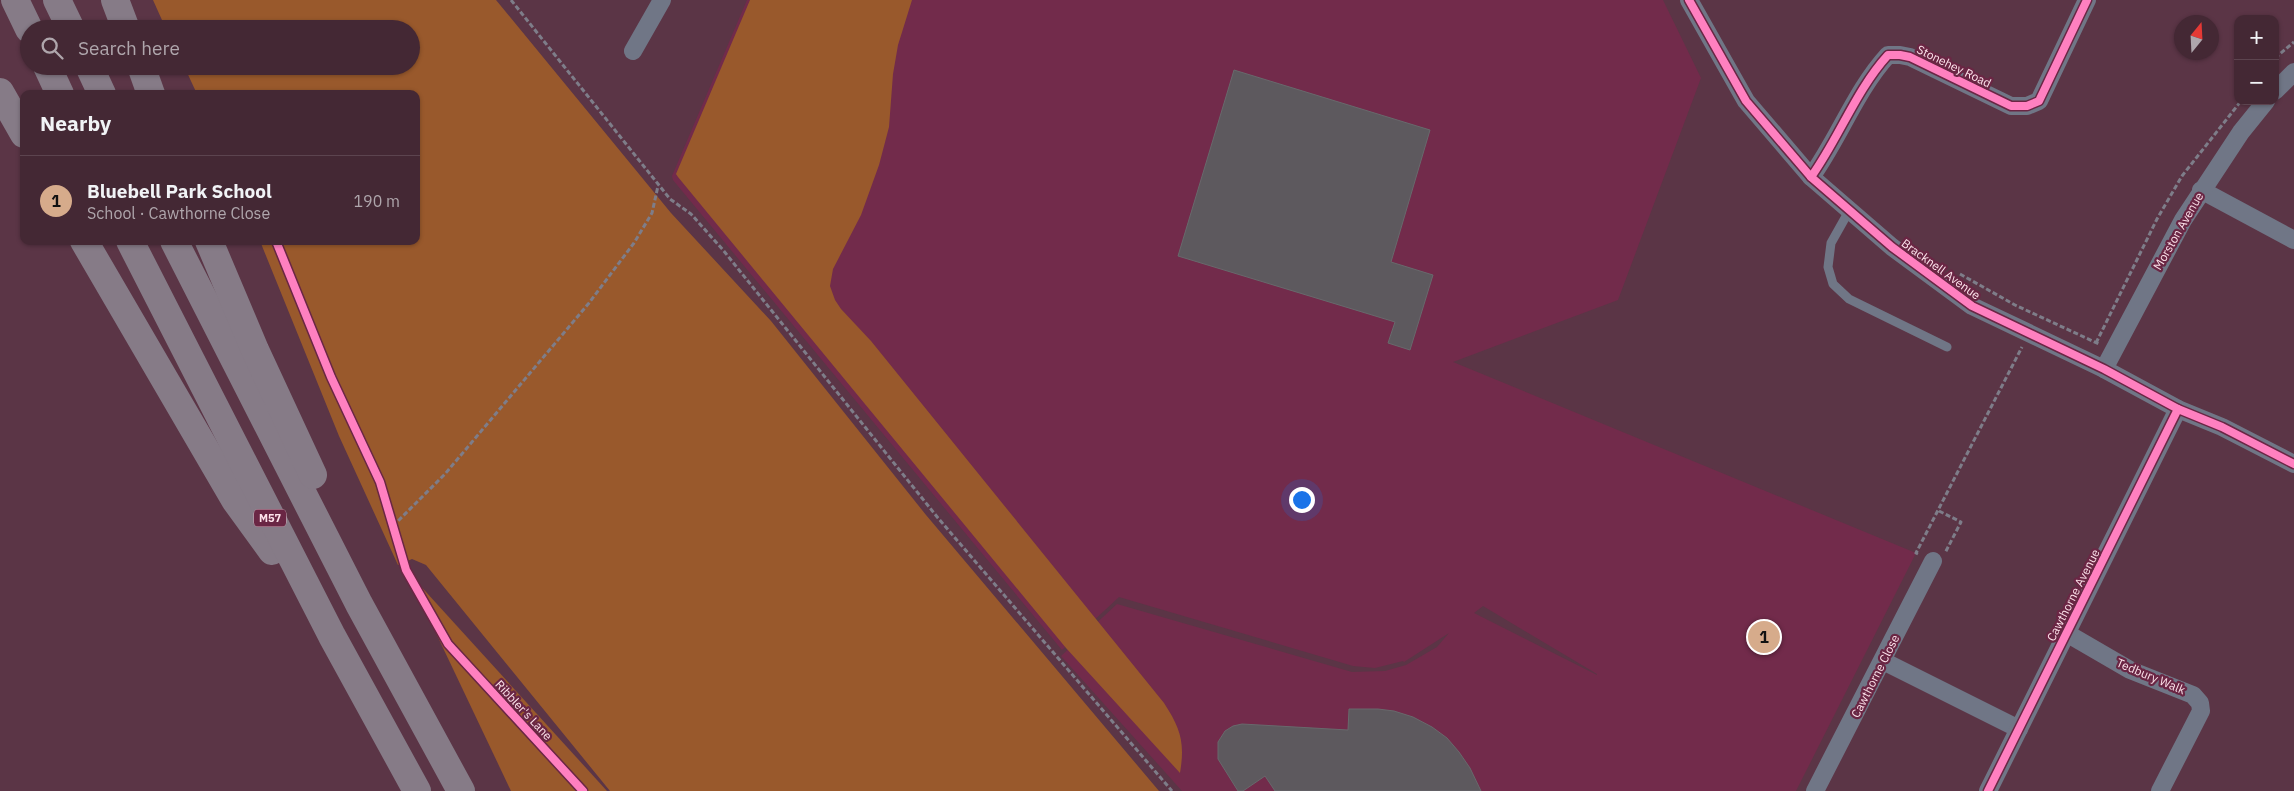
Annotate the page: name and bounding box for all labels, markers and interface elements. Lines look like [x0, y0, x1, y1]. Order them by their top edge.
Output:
north arrow [2174, 15, 2219, 60]
map controls [2234, 15, 2279, 105]
button: + [2234, 15, 2279, 60]
search box [20, 20, 420, 75]
icon: search [38, 34, 66, 62]
text: Search here [78, 36, 180, 60]
street label: Stonehey Road [1914, 42, 1994, 90]
button: − [2234, 60, 2279, 105]
text: Nearby [40, 109, 111, 137]
text: Bluebell Park School [87, 179, 272, 203]
street label: Morston Avenue [2150, 189, 2207, 273]
text: 1 [51, 191, 61, 211]
text: 190 m [353, 191, 400, 211]
text: School · Cawthorne Close [87, 203, 270, 223]
street label: Bracknell Avenue [1899, 235, 1984, 303]
your location [1289, 487, 1315, 513]
road number: M57 [254, 509, 286, 526]
street label: Cawthorne Avenue [2043, 546, 2103, 644]
pin: 1 [1748, 618, 1780, 656]
street label: Cawthorne Close [1848, 632, 1903, 720]
street label: Tedbury Walk [2114, 655, 2188, 697]
street label: Ribbler's Lane [492, 677, 556, 743]

